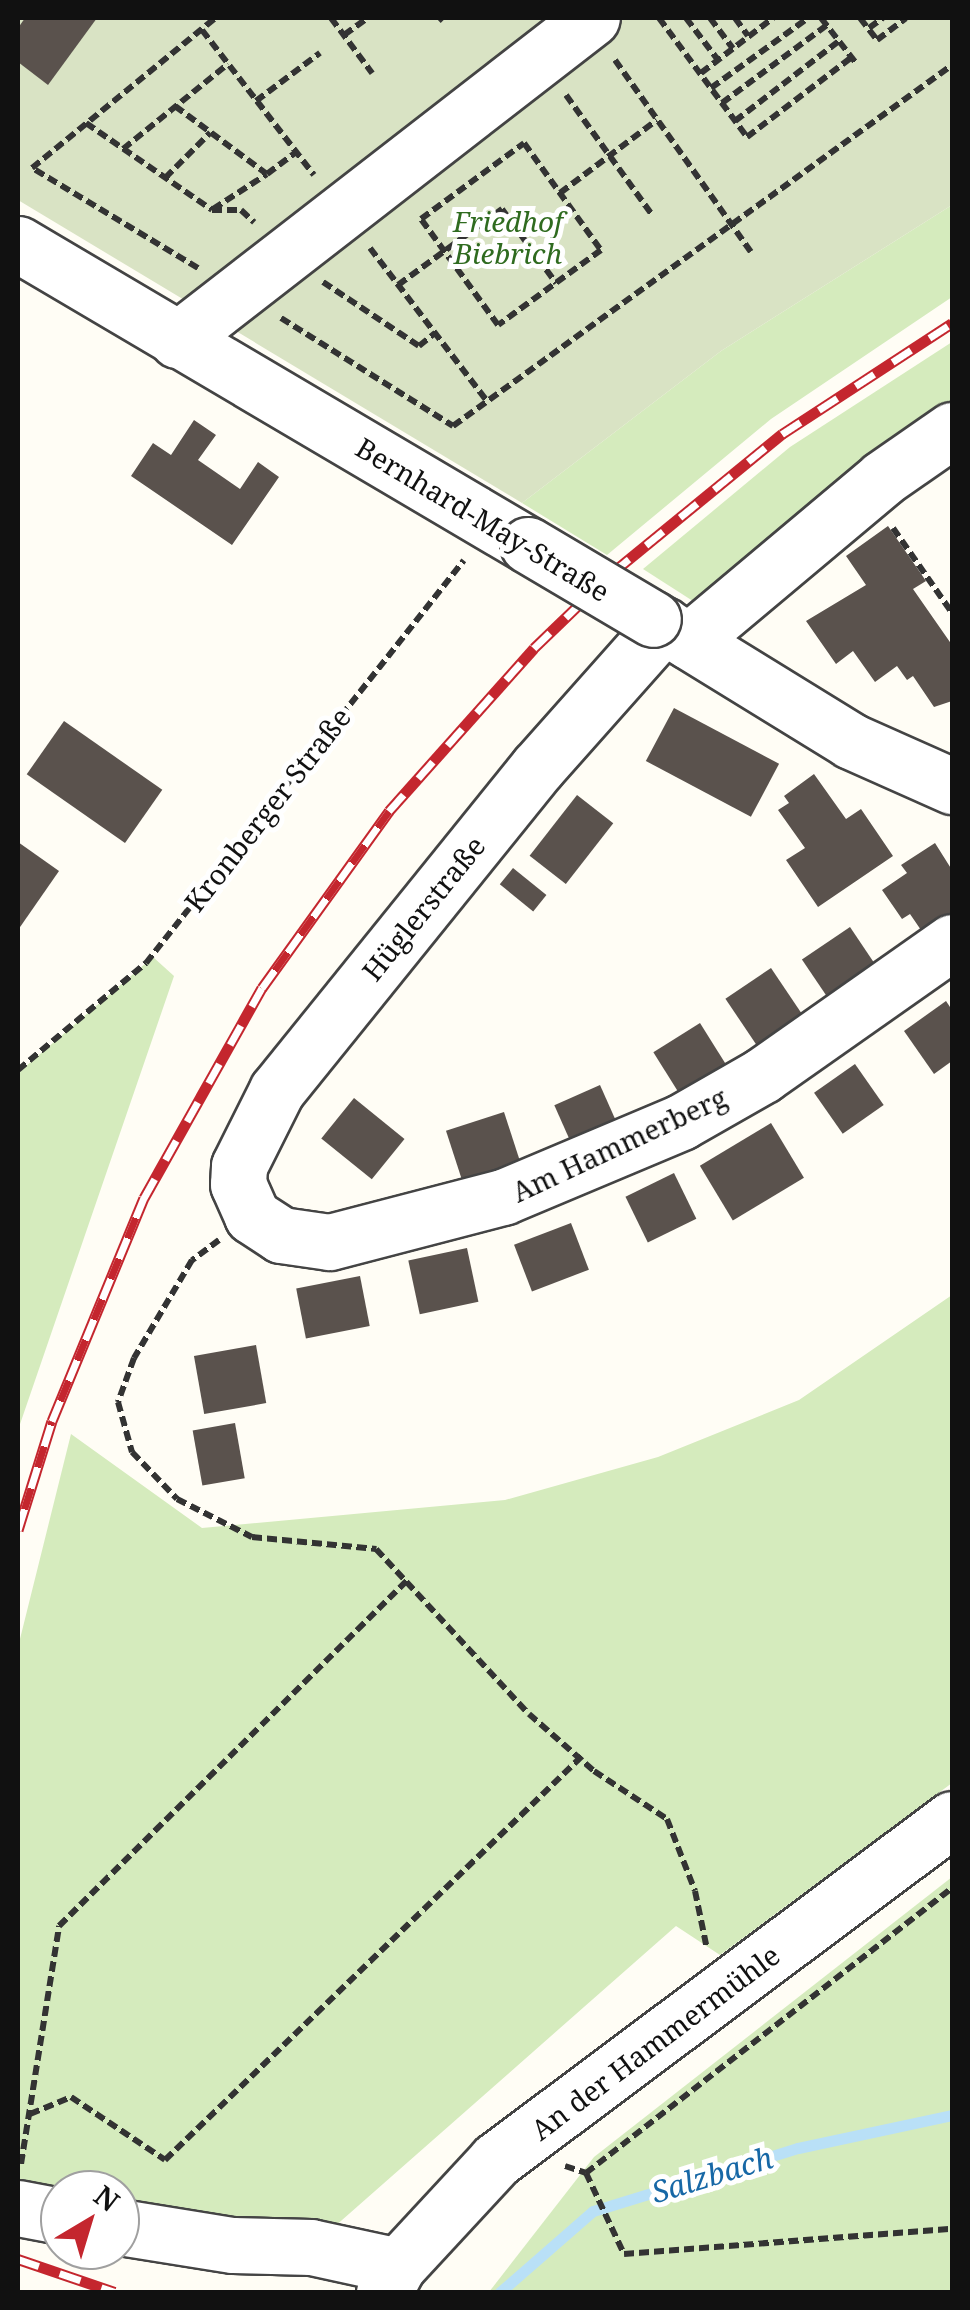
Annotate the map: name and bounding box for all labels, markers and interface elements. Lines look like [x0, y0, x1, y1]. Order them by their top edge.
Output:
park label: Friedhof Biebrich [453, 204, 563, 270]
street label: Bernhard-May-Straße [350, 430, 616, 608]
street label: Kronberger Straße [177, 700, 357, 918]
street label: Hüglerstraße [355, 829, 491, 987]
street label: Am Hammerberg [506, 1080, 732, 1208]
street label: An der Hammermühle [524, 1938, 786, 2146]
water label: Salzbach [647, 2140, 777, 2210]
north arrow [40, 2170, 140, 2270]
text: N [87, 2176, 128, 2220]

